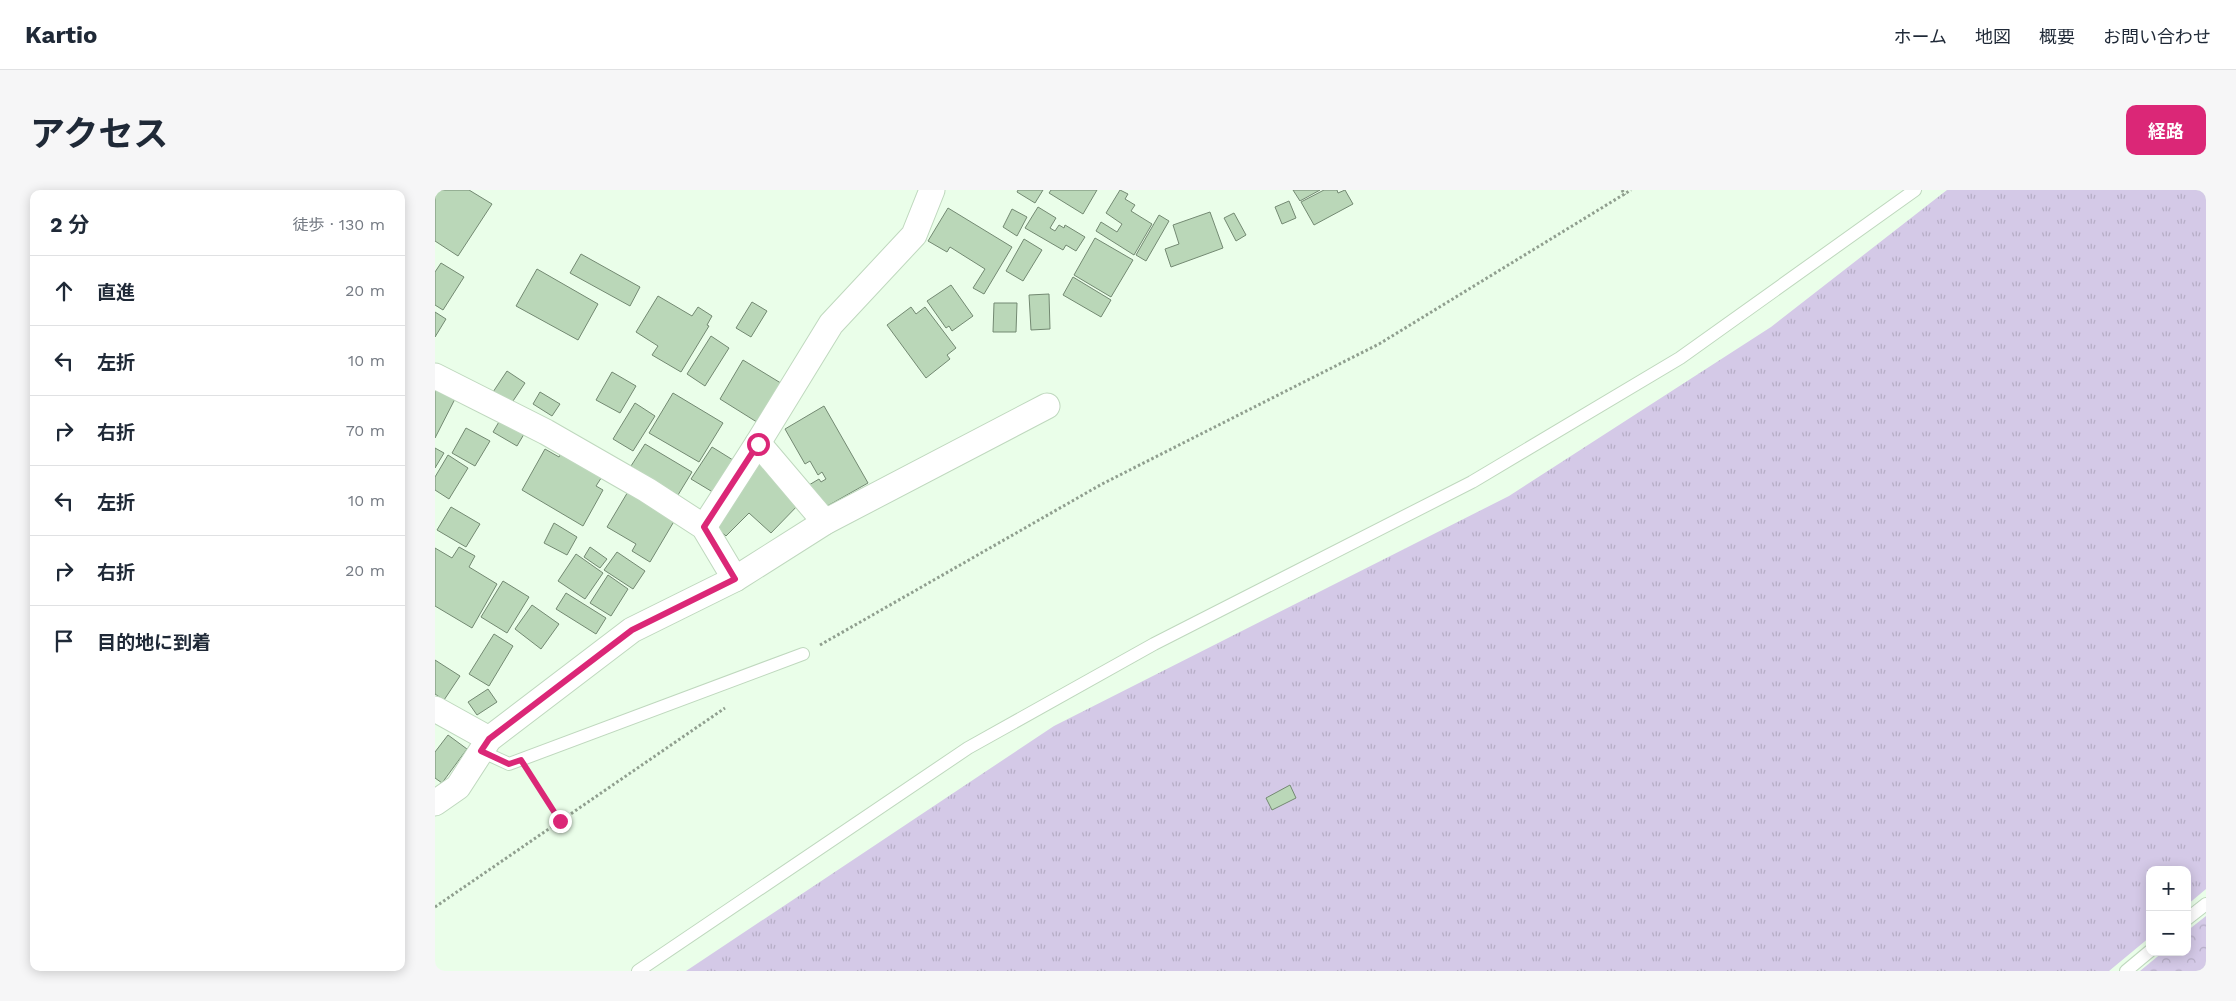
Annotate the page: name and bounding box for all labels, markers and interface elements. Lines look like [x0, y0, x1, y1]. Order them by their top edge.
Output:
text: Kartio [25, 21, 97, 49]
text: ホーム [1894, 26, 1947, 47]
text: 地図 [1975, 26, 2011, 47]
text: 概要 [2039, 26, 2075, 47]
text: お問い合わせ [2103, 26, 2211, 47]
button: 経路 [2126, 105, 2206, 155]
text: アクセス [30, 113, 168, 155]
text: 2 分 [50, 212, 90, 237]
text: 徒歩 · 130 m [293, 215, 385, 234]
icon: ahead [50, 277, 78, 305]
text: 直進 [97, 281, 135, 304]
text: 20 m [345, 281, 385, 300]
icon: left [50, 347, 78, 375]
text: 左折 [97, 351, 135, 374]
text: 10 m [348, 351, 385, 370]
icon: right [50, 417, 78, 445]
text: 右折 [97, 421, 135, 444]
text: 70 m [346, 421, 385, 440]
route start [747, 433, 770, 456]
icon: left [50, 487, 78, 515]
text: 左折 [97, 491, 135, 514]
text: 10 m [348, 491, 385, 510]
icon: right [50, 557, 78, 585]
text: 右折 [97, 561, 135, 584]
text: 20 m [345, 561, 385, 580]
icon: arrive [50, 627, 78, 655]
text: 目的地に到着 [97, 631, 211, 654]
route end [549, 810, 572, 833]
map controls [2146, 866, 2191, 956]
button: + [2146, 866, 2191, 911]
button: − [2146, 911, 2191, 956]

